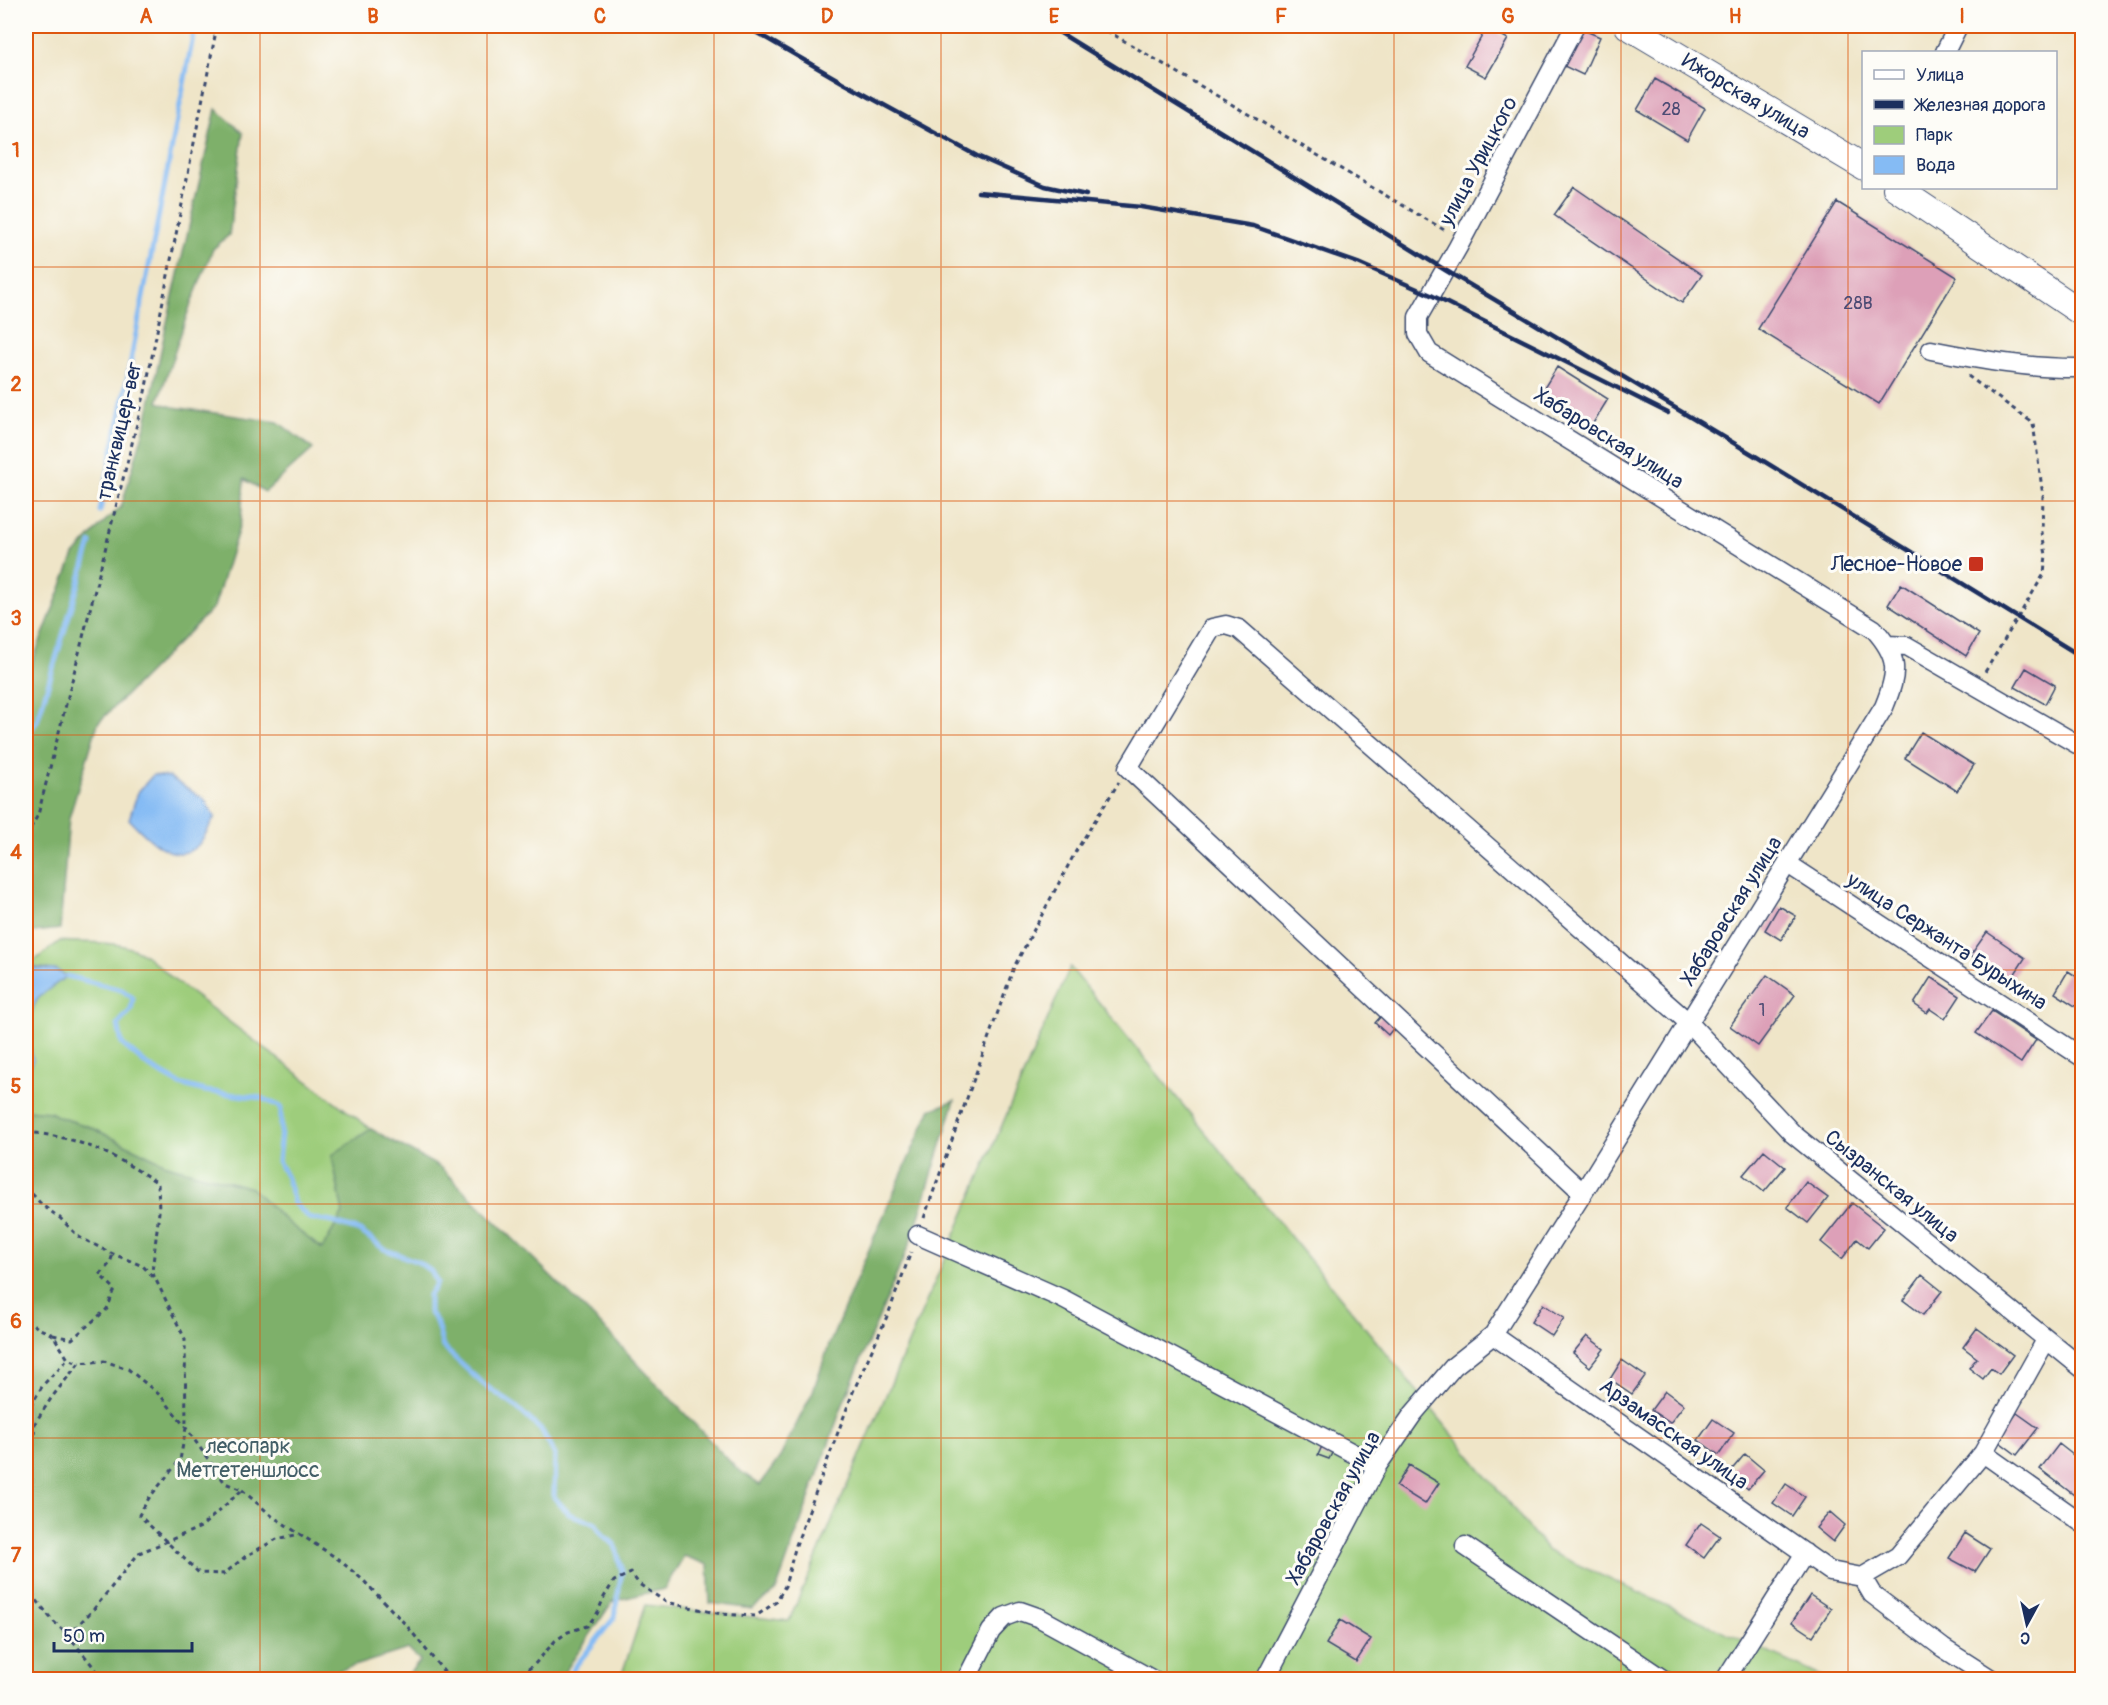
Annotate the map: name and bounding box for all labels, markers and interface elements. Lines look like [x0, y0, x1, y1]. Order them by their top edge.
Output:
text: A [140, 4, 153, 29]
text: B [367, 4, 379, 29]
text: C [594, 4, 606, 29]
text: D [821, 4, 834, 29]
text: E [1049, 4, 1060, 29]
text: F [1275, 4, 1287, 29]
text: G [1501, 4, 1515, 29]
text: H [1729, 4, 1742, 29]
text: I [1959, 4, 1965, 29]
street label: Ижорская улица [1677, 47, 1815, 145]
legend [1862, 51, 2057, 189]
text: Улица [1916, 64, 1964, 87]
street label: улица Урицкого [1433, 92, 1524, 231]
text: Железная дорога [1913, 94, 2046, 117]
house number: 28 [1661, 98, 1681, 121]
text: Парк [1916, 124, 1953, 147]
text: 1 [12, 138, 20, 163]
text: Вода [1916, 154, 1955, 177]
house number: 28В [1843, 292, 1873, 315]
street label: транквицер-вег [90, 359, 149, 503]
text: 2 [10, 372, 22, 397]
street label: Хабаровская улица [1529, 381, 1689, 495]
place label: Лесное-Новое [1830, 551, 1963, 578]
marker: Лесное-Новое [1967, 555, 1985, 573]
text: 3 [10, 606, 22, 631]
street label: Хабаровская улица [1674, 831, 1788, 991]
text: 4 [10, 840, 22, 865]
street label: улица Сержанта Бурыхина [1841, 866, 2052, 1016]
house number: 1 [1758, 999, 1766, 1022]
text: 5 [11, 1074, 22, 1099]
street label: Сызранская улица [1819, 1124, 1964, 1249]
text: 6 [10, 1309, 22, 1334]
street label: Арзамасская улица [1594, 1373, 1753, 1496]
street label: Хабаровская улица [1280, 1427, 1387, 1590]
park label: лесопарк Метгетеншлосс [176, 1433, 320, 1484]
text: 7 [11, 1543, 22, 1568]
north arrow [1997, 1594, 2057, 1654]
scale bar [54, 1615, 192, 1653]
text: 50 m [63, 1625, 105, 1648]
text: С [2019, 1627, 2031, 1648]

